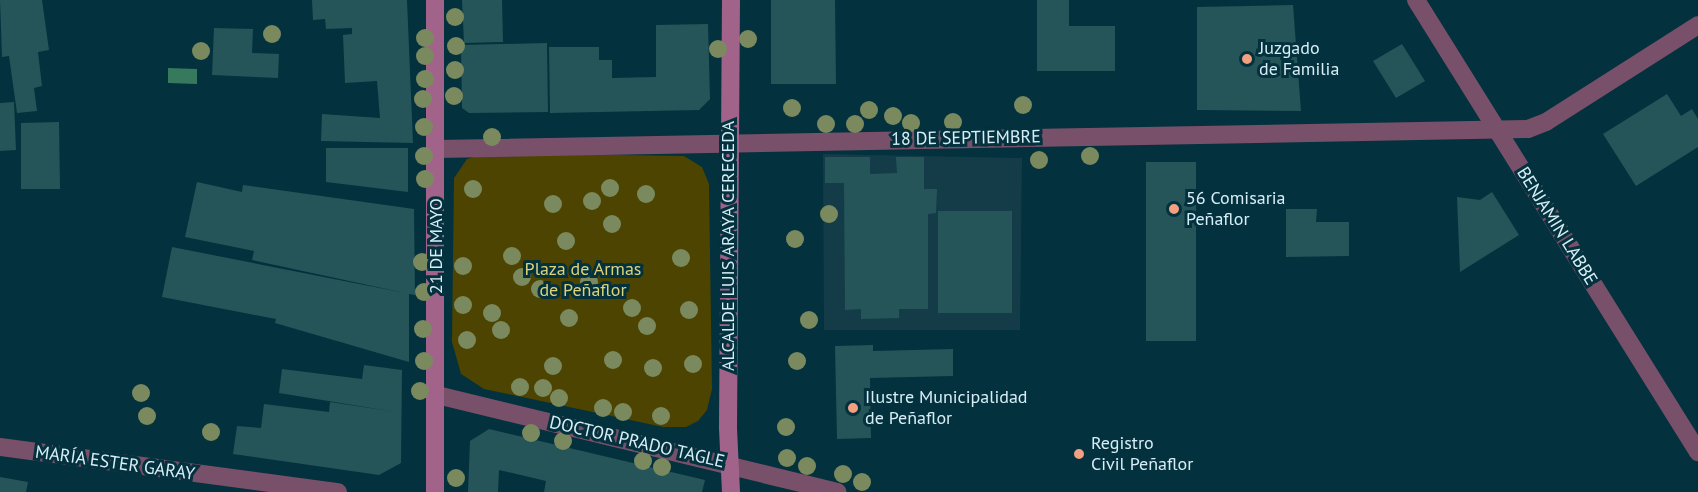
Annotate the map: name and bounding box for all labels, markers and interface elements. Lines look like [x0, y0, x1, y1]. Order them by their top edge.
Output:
place label: Juzgado de Familia [1259, 38, 1339, 80]
marker: Juzgado de Familia [1240, 52, 1254, 66]
street label: ALCALDE LUIS ARAYA CERECEDA [717, 120, 739, 372]
street label: 18 DE SEPTIEMBRE [891, 126, 1041, 150]
street label: BENJAMIN LABBE [1512, 163, 1602, 289]
place label: 56 Comisaria Peñaflor [1186, 188, 1286, 230]
street label: 21 DE MAYO [425, 198, 447, 294]
marker: 56 Comisaria Peñaflor [1167, 202, 1181, 216]
park label: Plaza de Armas de Peñaflor [524, 259, 642, 302]
place label: Ilustre Municipalidad de Peñaflor [865, 387, 1028, 430]
marker: Ilustre Municipalidad de Peñaflor [846, 401, 860, 415]
street label: DOCTOR PRADO TAGLE [547, 411, 727, 473]
place label: Registro Civil Peñaflor [1091, 433, 1193, 476]
street label: MARÍA ESTER GARAY [34, 441, 196, 485]
marker: Registro Civil Peñaflor [1072, 447, 1086, 461]

